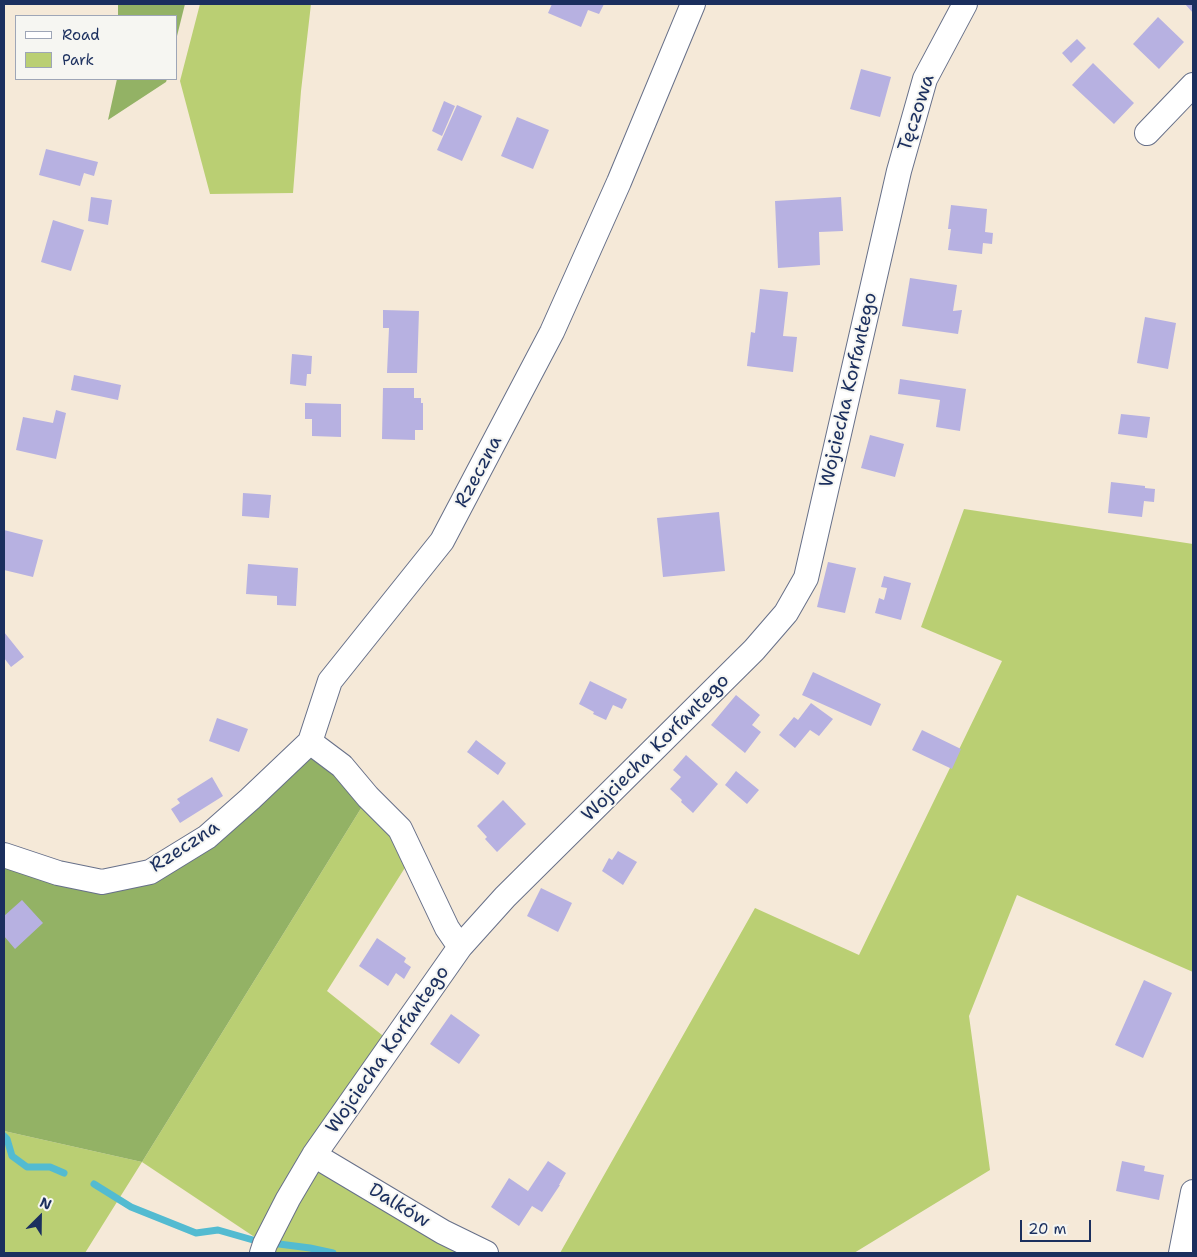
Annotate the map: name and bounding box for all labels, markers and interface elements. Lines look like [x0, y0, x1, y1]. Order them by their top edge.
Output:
legend [15, 15, 178, 80]
text: Road [62, 25, 100, 45]
text: Park [62, 50, 94, 70]
street label: Tęczowa [894, 72, 940, 154]
street label: Wojciecha Korfantego [815, 290, 883, 490]
street label: Rzeczna [451, 432, 507, 512]
street label: Wojciecha Korfantego [577, 669, 735, 827]
street label: Rzeczna [146, 816, 224, 878]
street label: Wojciecha Korfantego [321, 962, 455, 1138]
street label: Dalków [364, 1179, 434, 1233]
north arrow [15, 1192, 65, 1242]
text: N [37, 1193, 54, 1214]
scale bar [1022, 1210, 1093, 1242]
text: 20 m [1028, 1219, 1067, 1239]

